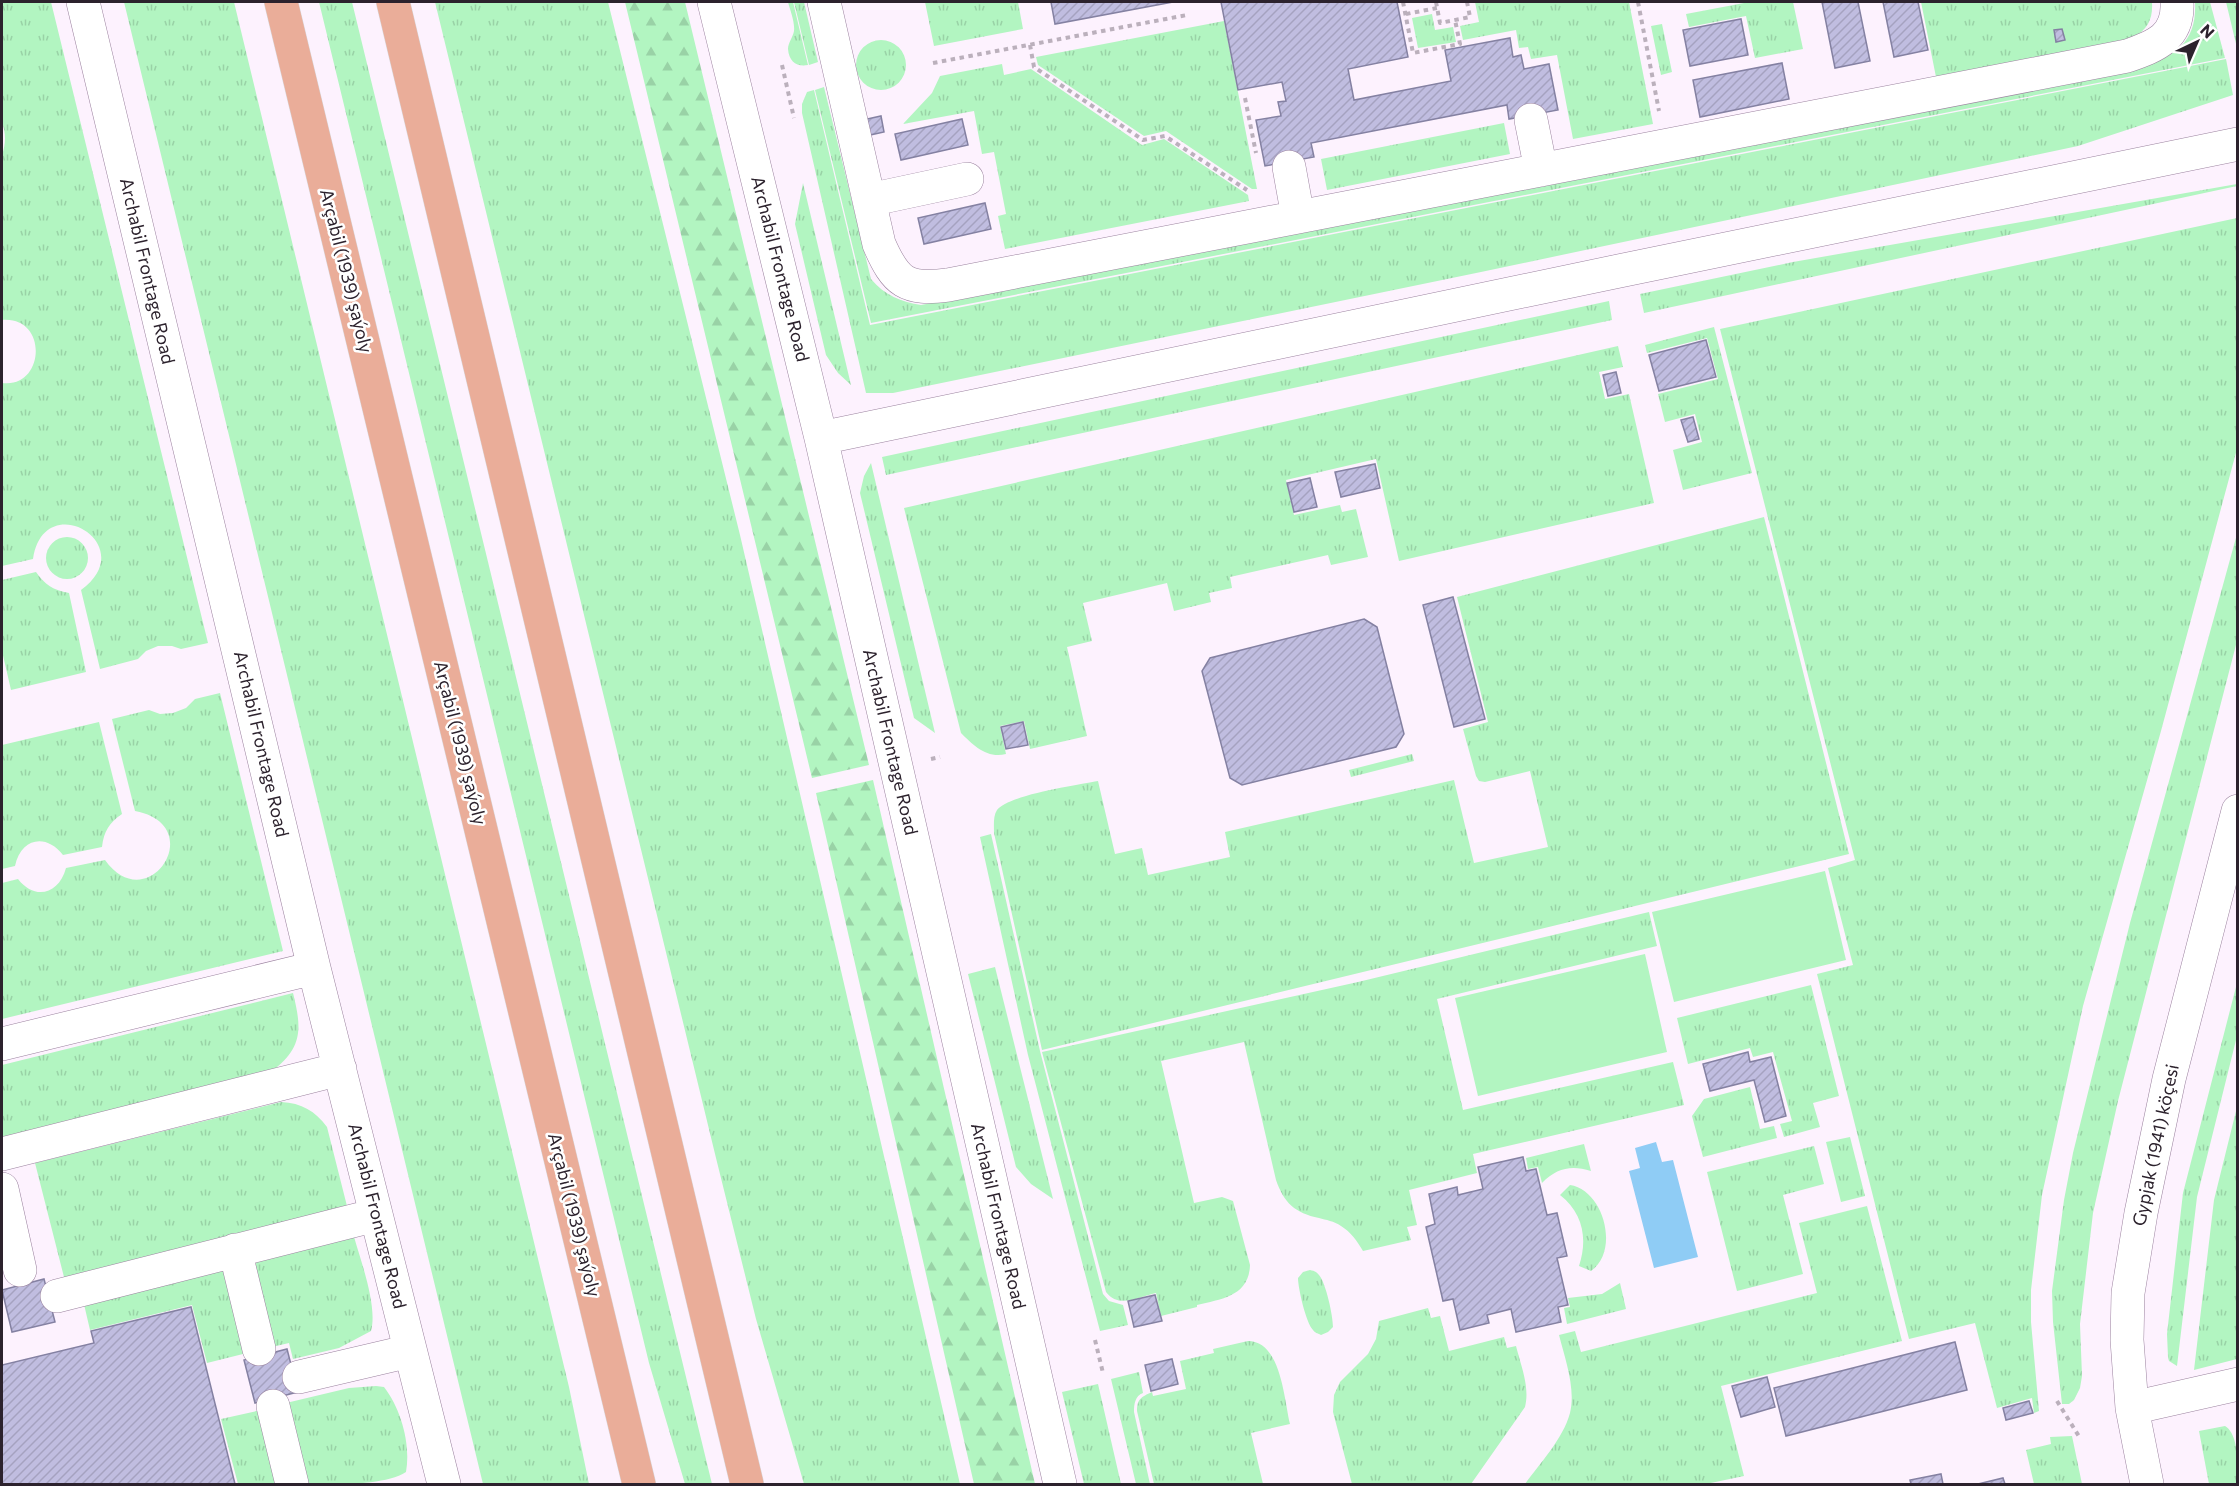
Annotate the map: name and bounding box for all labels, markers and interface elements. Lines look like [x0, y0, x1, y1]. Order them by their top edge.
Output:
north arrow [2167, 12, 2227, 72]
text: N [2197, 20, 2219, 42]
street label: Archabil Frontage Road [747, 174, 815, 364]
street label: Archabil Frontage Road [116, 175, 180, 366]
street label: Arçabil (1939) şaýoly [316, 186, 378, 355]
street label: Archabil Frontage Road [859, 646, 923, 837]
street label: Archabil Frontage Road [230, 648, 294, 839]
street label: Arçabil (1939) şaýoly [430, 658, 492, 827]
street label: Gypjak (1941) köçesi [2127, 1062, 2183, 1228]
street label: Archabil Frontage Road [967, 1120, 1031, 1311]
street label: Archabil Frontage Road [344, 1121, 412, 1311]
street label: Arçabil (1939) şaýoly [544, 1130, 606, 1299]

